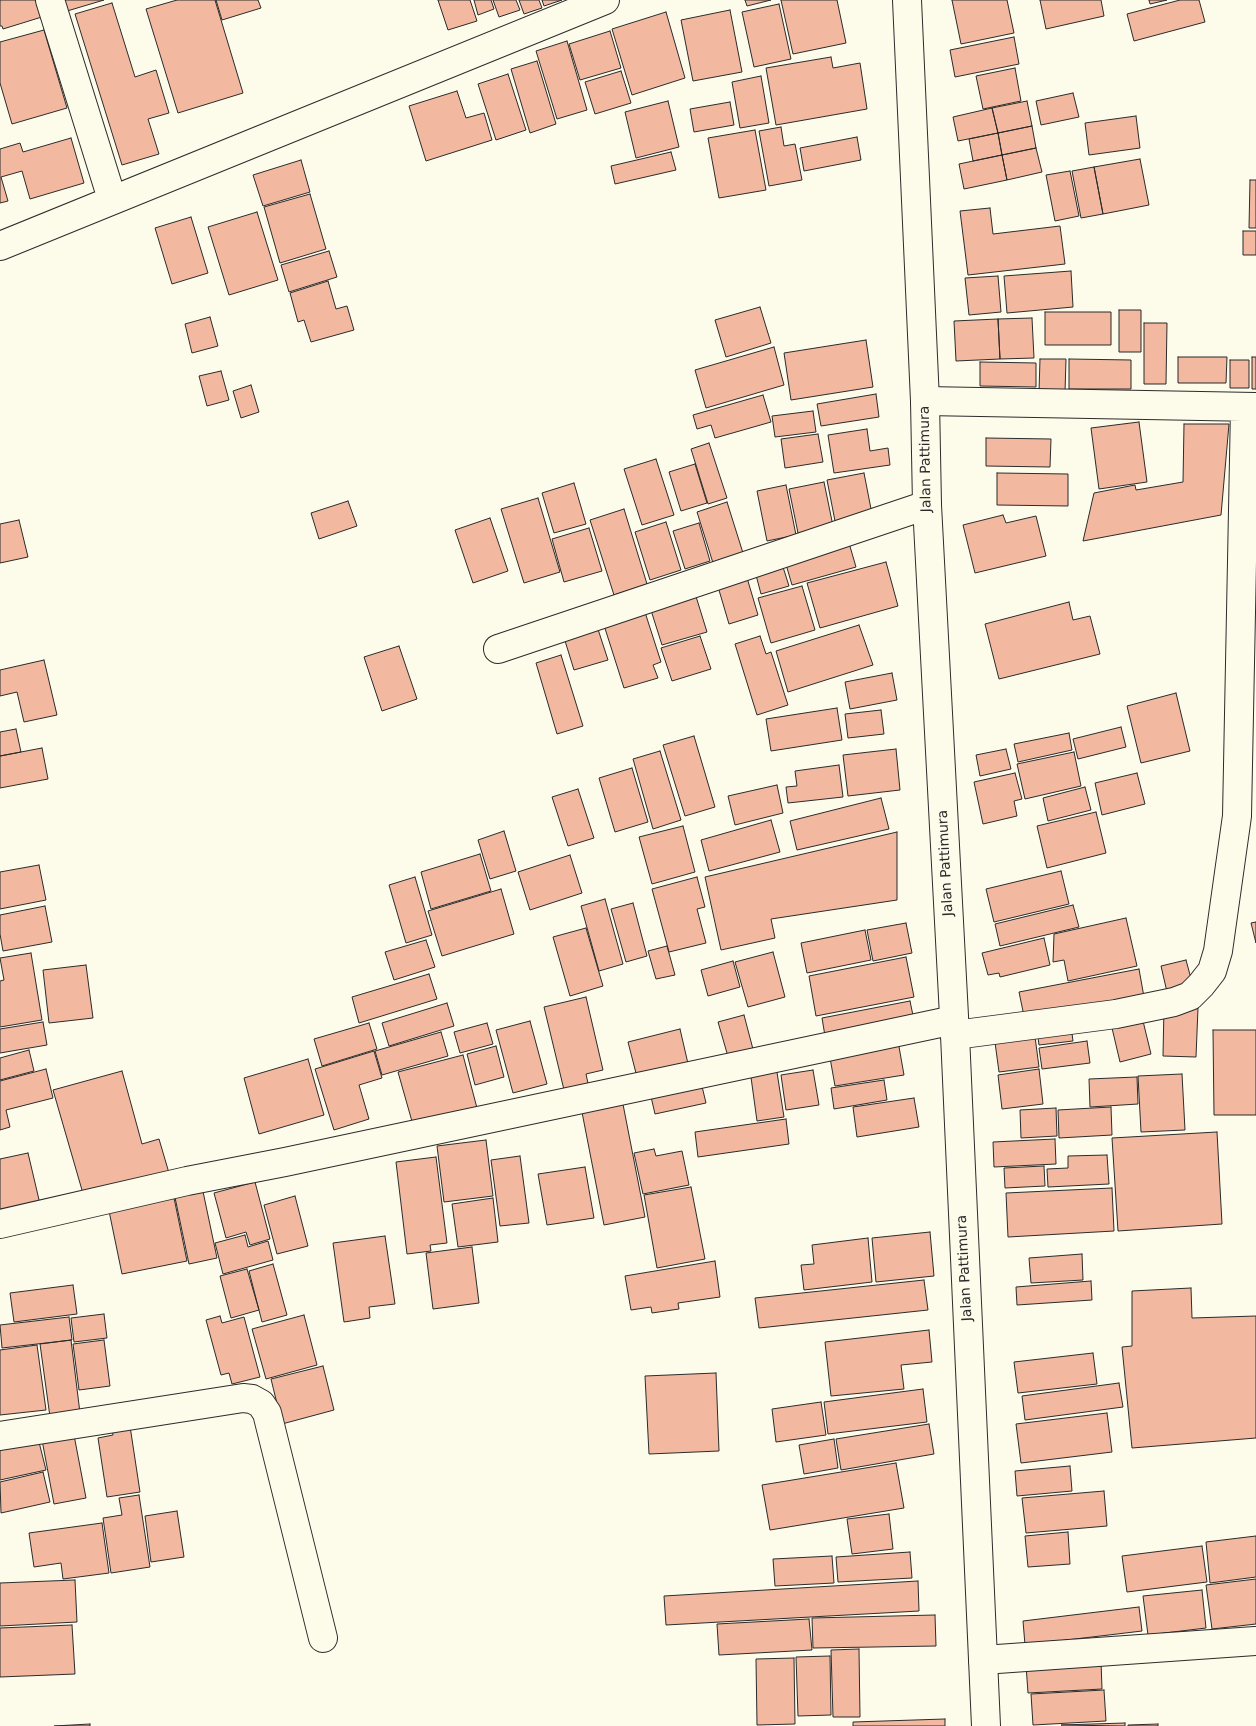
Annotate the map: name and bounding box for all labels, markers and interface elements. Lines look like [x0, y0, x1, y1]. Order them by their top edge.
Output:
street label: Jalan Pattimura [917, 406, 935, 512]
street label: Jalan Pattimura [935, 809, 957, 917]
street label: Jalan Pattimura [954, 1214, 976, 1322]

